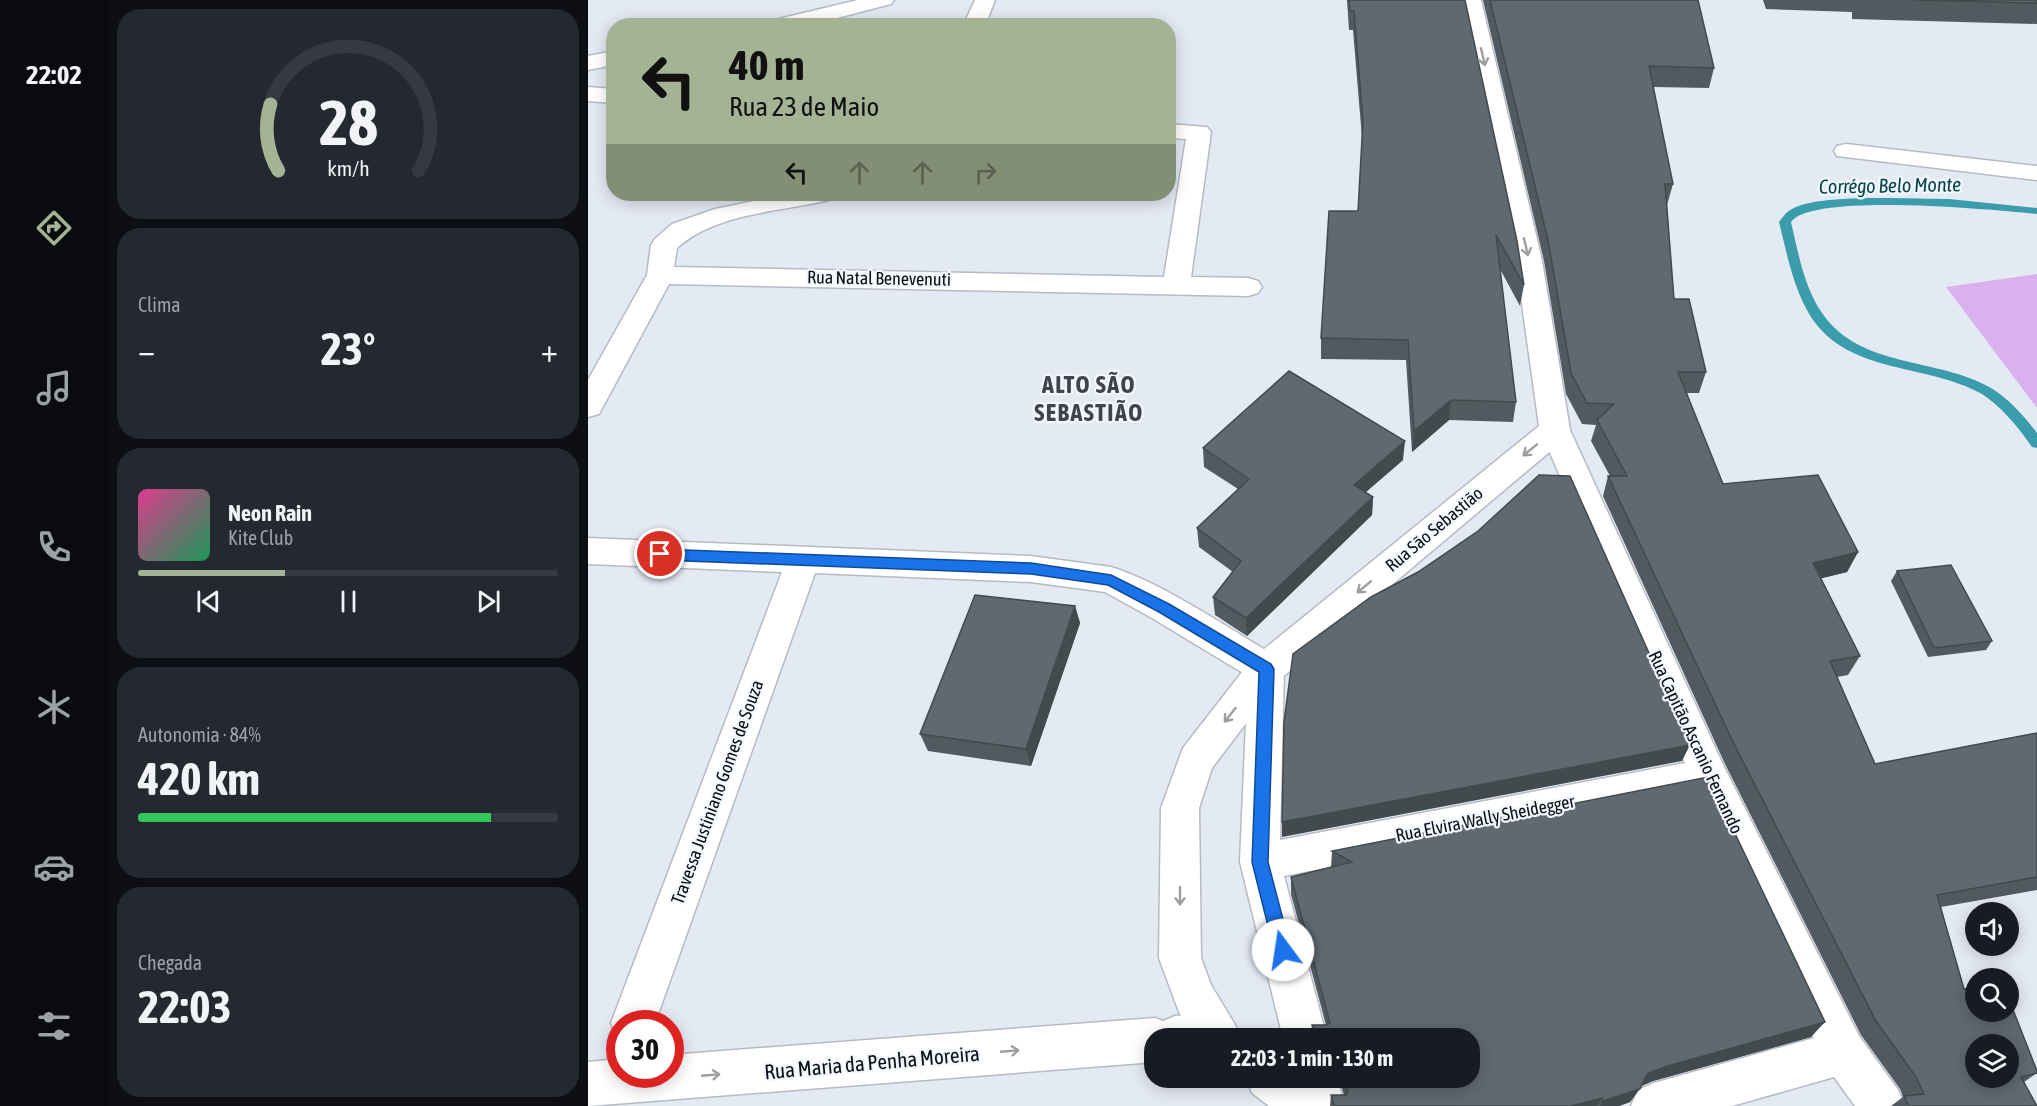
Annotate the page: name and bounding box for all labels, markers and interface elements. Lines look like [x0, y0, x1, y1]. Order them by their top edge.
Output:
text: 40 m [729, 41, 804, 89]
icon: left [630, 42, 708, 120]
one-way arrow [1478, 47, 1490, 66]
text: 22:02 [26, 59, 82, 90]
text: 28 [319, 87, 377, 158]
text: Rua 23 de Maio [729, 91, 879, 122]
icon: left [780, 156, 813, 189]
icon: ahead [843, 156, 876, 189]
icon: ahead [906, 156, 939, 189]
icon: right [969, 156, 1002, 189]
text: km/h [327, 157, 369, 182]
water label: Corrégo Belo Monte [1819, 172, 1961, 198]
icon: directions [33, 207, 75, 249]
one-way arrow [1520, 238, 1532, 257]
street label: Rua Natal Benevenuti [807, 266, 951, 290]
text: Clima [138, 293, 181, 316]
text: 23° [321, 323, 375, 375]
text: − [138, 331, 155, 369]
text: + [541, 331, 558, 369]
icon: music [33, 367, 75, 409]
district label: ALTO SÃO SEBASTIÃO [1034, 371, 1144, 426]
one-way arrow [1522, 443, 1538, 456]
street label: Rua São Sebastião [1381, 482, 1487, 576]
text: Neon Rain [228, 500, 312, 526]
icon: phone [33, 526, 75, 568]
text: Kite Club [228, 526, 293, 549]
pin [634, 528, 685, 579]
icon: arrive [643, 537, 676, 570]
one-way arrow [1357, 580, 1372, 594]
icon: previous [192, 585, 225, 618]
icon: pause [332, 585, 365, 618]
icon: next [472, 585, 505, 618]
street label: Rua Capitão Ascanio Fernando [1644, 647, 1748, 837]
street label: Travessa Justiniano Gomes de Souza [667, 677, 767, 907]
icon: climate [33, 686, 75, 728]
one-way arrow [1224, 706, 1237, 722]
text: Autonomia · 84% [138, 723, 261, 746]
text: 420 km [138, 753, 260, 805]
street label: Rua Elvira Wally Sheidegger [1394, 790, 1577, 846]
icon: car [33, 846, 75, 888]
one-way arrow [1174, 885, 1186, 905]
map controls [1965, 902, 2019, 1088]
button: sound [1965, 902, 2019, 956]
position arrow [1251, 918, 1315, 982]
text: Chegada [138, 951, 202, 974]
button: search [1965, 968, 2019, 1022]
text: 22:03 [138, 981, 232, 1033]
icon: filters [33, 1005, 75, 1047]
speed limit sign: 30 [606, 1010, 684, 1088]
button: layers [1965, 1034, 2019, 1088]
street label: Rua Maria da Penha Moreira [763, 1041, 981, 1083]
one-way arrow [1000, 1045, 1020, 1056]
text: 22:03 · 1 min · 130 m [1231, 1045, 1393, 1071]
one-way arrow [701, 1069, 721, 1080]

